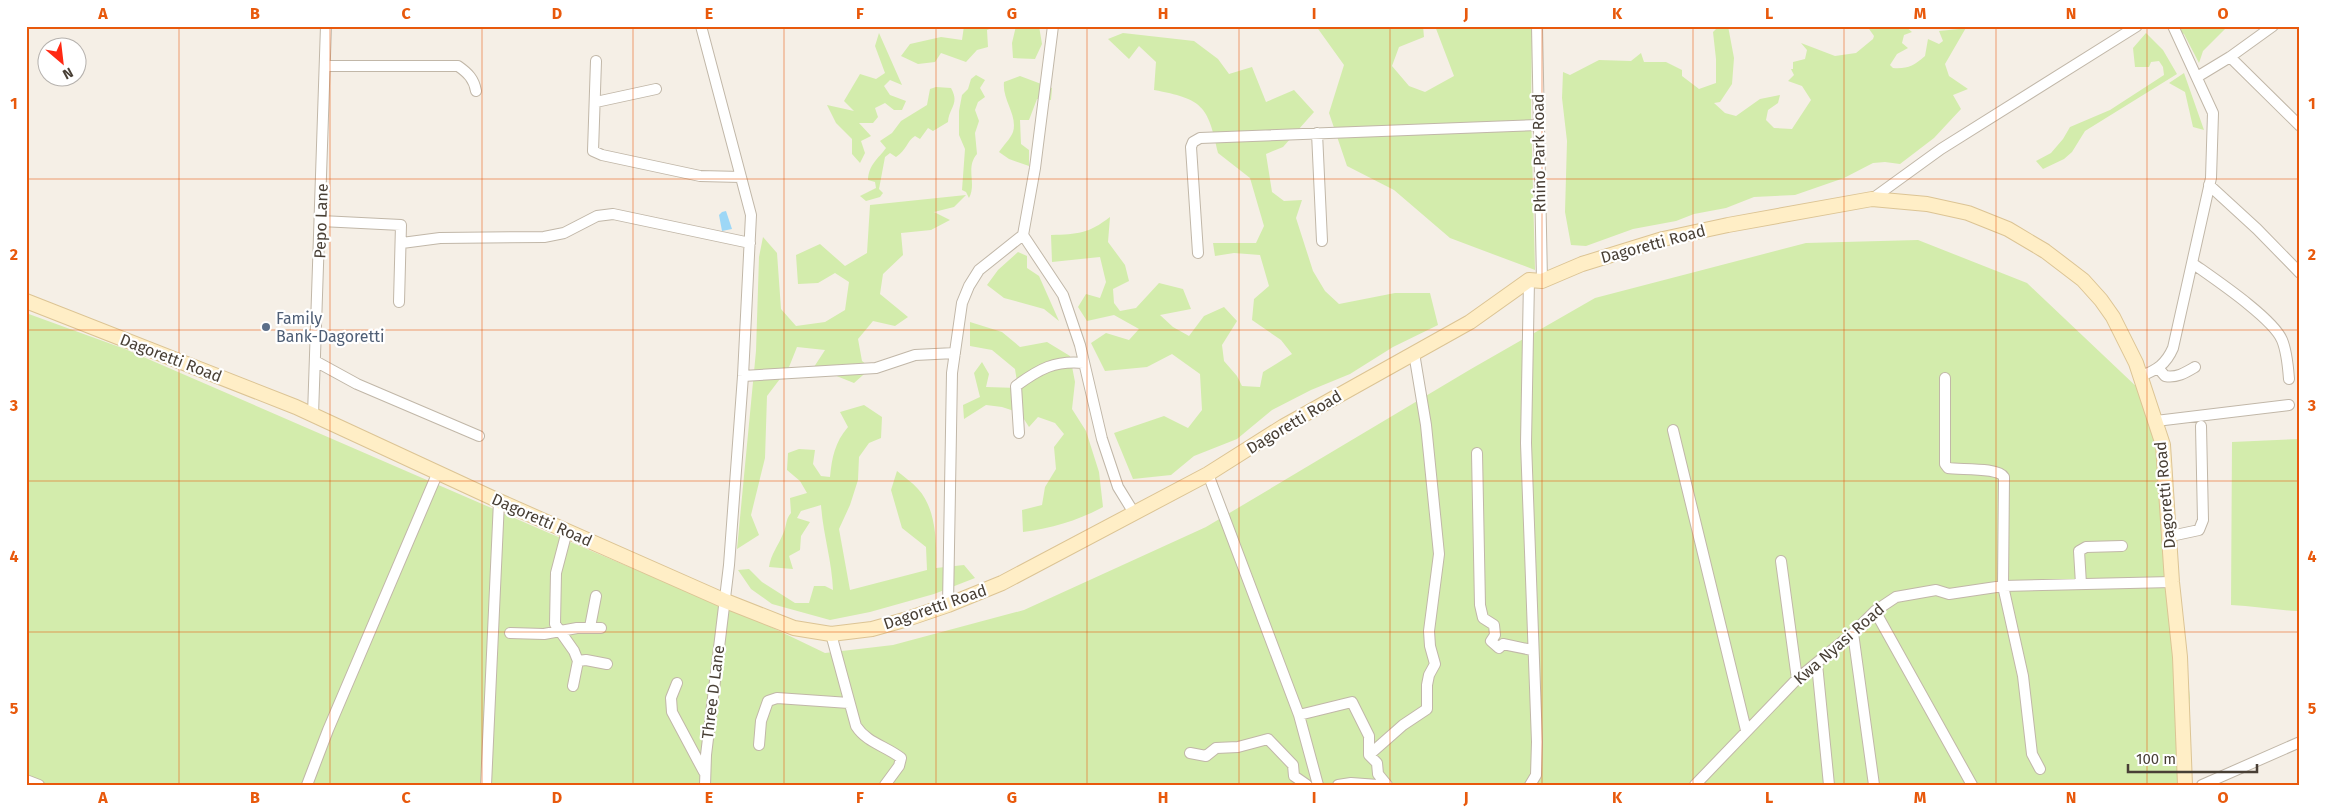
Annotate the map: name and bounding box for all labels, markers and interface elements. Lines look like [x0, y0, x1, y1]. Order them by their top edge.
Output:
text: A [97, 4, 108, 23]
text: B [250, 4, 260, 23]
text: C [401, 4, 411, 23]
text: D [552, 4, 562, 23]
text: E [705, 4, 713, 23]
text: F [856, 4, 864, 23]
text: G [1007, 4, 1017, 23]
text: H [1158, 4, 1168, 23]
text: I [1312, 4, 1316, 23]
text: J [1462, 4, 1469, 23]
text: K [1612, 4, 1623, 23]
text: L [1765, 4, 1773, 23]
text: M [1914, 4, 1927, 23]
text: N [2066, 4, 2076, 23]
text: O [2217, 4, 2229, 23]
north arrow [38, 38, 88, 88]
text: N [60, 63, 76, 83]
street label: Rhino Park Road [1528, 93, 1550, 213]
text: 1 [10, 94, 18, 113]
text: 1 [2308, 94, 2316, 113]
street label: Pepo Lane [310, 183, 332, 259]
street label: Dagoretti Road [1599, 221, 1707, 267]
text: 2 [10, 245, 18, 264]
text: 2 [2308, 245, 2316, 264]
place label: Family Bank-Dagoretti [276, 309, 384, 346]
marker: Family Bank-Dagoretti [260, 321, 272, 333]
street label: Dagoretti Road [117, 330, 225, 386]
street label: Dagoretti Road [1243, 386, 1345, 458]
text: 3 [9, 396, 18, 415]
text: 3 [2307, 396, 2316, 415]
street label: Dagoretti Road [2151, 441, 2179, 549]
street label: Dagoretti Road [489, 489, 595, 551]
text: 4 [9, 547, 19, 566]
text: 4 [2307, 547, 2317, 566]
street label: Dagoretti Road [881, 580, 989, 634]
street label: Kwa Nyasi Road [1790, 600, 1888, 688]
street label: Three D Lane [698, 644, 728, 740]
text: 5 [10, 699, 19, 718]
text: 5 [2308, 699, 2317, 718]
scale bar [2128, 741, 2257, 773]
text: 100 m [2136, 750, 2176, 768]
text: A [97, 788, 108, 807]
text: B [250, 788, 260, 807]
text: C [401, 788, 411, 807]
text: D [552, 788, 562, 807]
text: E [705, 788, 713, 807]
text: F [856, 788, 864, 807]
text: G [1007, 788, 1017, 807]
text: H [1158, 788, 1168, 807]
text: I [1312, 788, 1316, 807]
text: J [1462, 788, 1469, 807]
text: K [1612, 788, 1623, 807]
text: L [1765, 788, 1773, 807]
text: M [1914, 788, 1927, 807]
text: N [2066, 788, 2076, 807]
text: O [2217, 788, 2229, 807]

